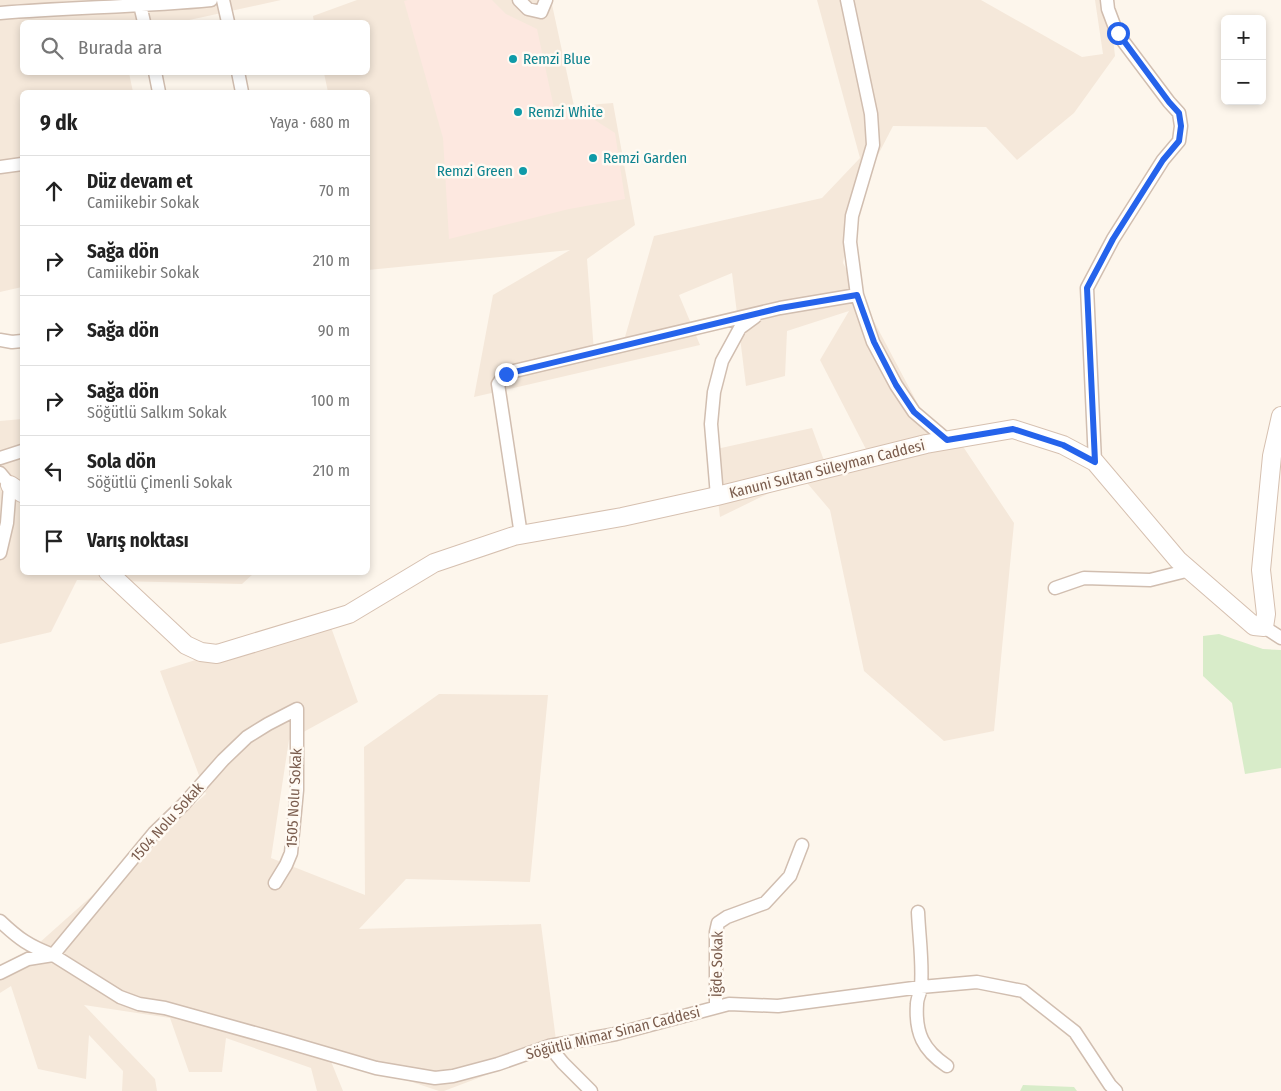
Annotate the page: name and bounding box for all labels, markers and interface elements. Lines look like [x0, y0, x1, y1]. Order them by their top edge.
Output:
map controls [1221, 15, 1266, 105]
button: + [1221, 15, 1266, 60]
search box [20, 20, 370, 75]
route start [1107, 22, 1130, 45]
icon: search [38, 34, 66, 62]
text: Burada ara [78, 36, 162, 59]
place label: Remzi Blue [523, 50, 591, 68]
marker: Remzi Blue [507, 53, 519, 65]
button: − [1221, 60, 1266, 105]
place label: Remzi White [528, 103, 603, 121]
marker: Remzi White [512, 106, 524, 118]
text: 9 dk [40, 110, 77, 136]
text: Yaya · 680 m [270, 113, 350, 132]
place label: Remzi Garden [603, 149, 687, 167]
marker: Remzi Garden [587, 152, 599, 164]
place label: Remzi Green [437, 162, 513, 180]
marker: Remzi Green [517, 165, 529, 177]
text: Düz devam et [87, 170, 193, 193]
icon: ahead [40, 177, 68, 205]
text: 70 m [319, 181, 350, 200]
text: Camiikebir Sokak [87, 193, 199, 212]
text: Sağa dön [87, 240, 159, 263]
icon: right [40, 247, 68, 275]
text: 210 m [313, 251, 350, 270]
text: Camiikebir Sokak [87, 263, 199, 282]
icon: right [40, 317, 68, 345]
text: Sağa dön [87, 319, 159, 342]
text: 90 m [318, 321, 350, 340]
route end [495, 363, 518, 386]
text: Sağa dön [87, 380, 159, 403]
icon: right [40, 387, 68, 415]
text: 100 m [311, 391, 350, 410]
text: Söğütlü Salkım Sokak [87, 403, 227, 422]
street label: Kanuni Sultan Süleyman Caddesi [727, 436, 927, 502]
text: Sola dön [87, 450, 156, 473]
icon: left [40, 457, 68, 485]
text: 210 m [313, 461, 350, 480]
text: Söğütlü Çimenli Sokak [87, 473, 232, 492]
icon: arrive [40, 527, 68, 555]
text: Varış noktası [87, 529, 189, 552]
street label: 1505 Nolu Sokak [282, 748, 306, 848]
street label: 1504 Nolu Sokak [127, 779, 207, 865]
street label: İğde Sokak [707, 931, 727, 997]
street label: Söğütlü Mimar Sinan Caddesi [524, 1003, 702, 1063]

